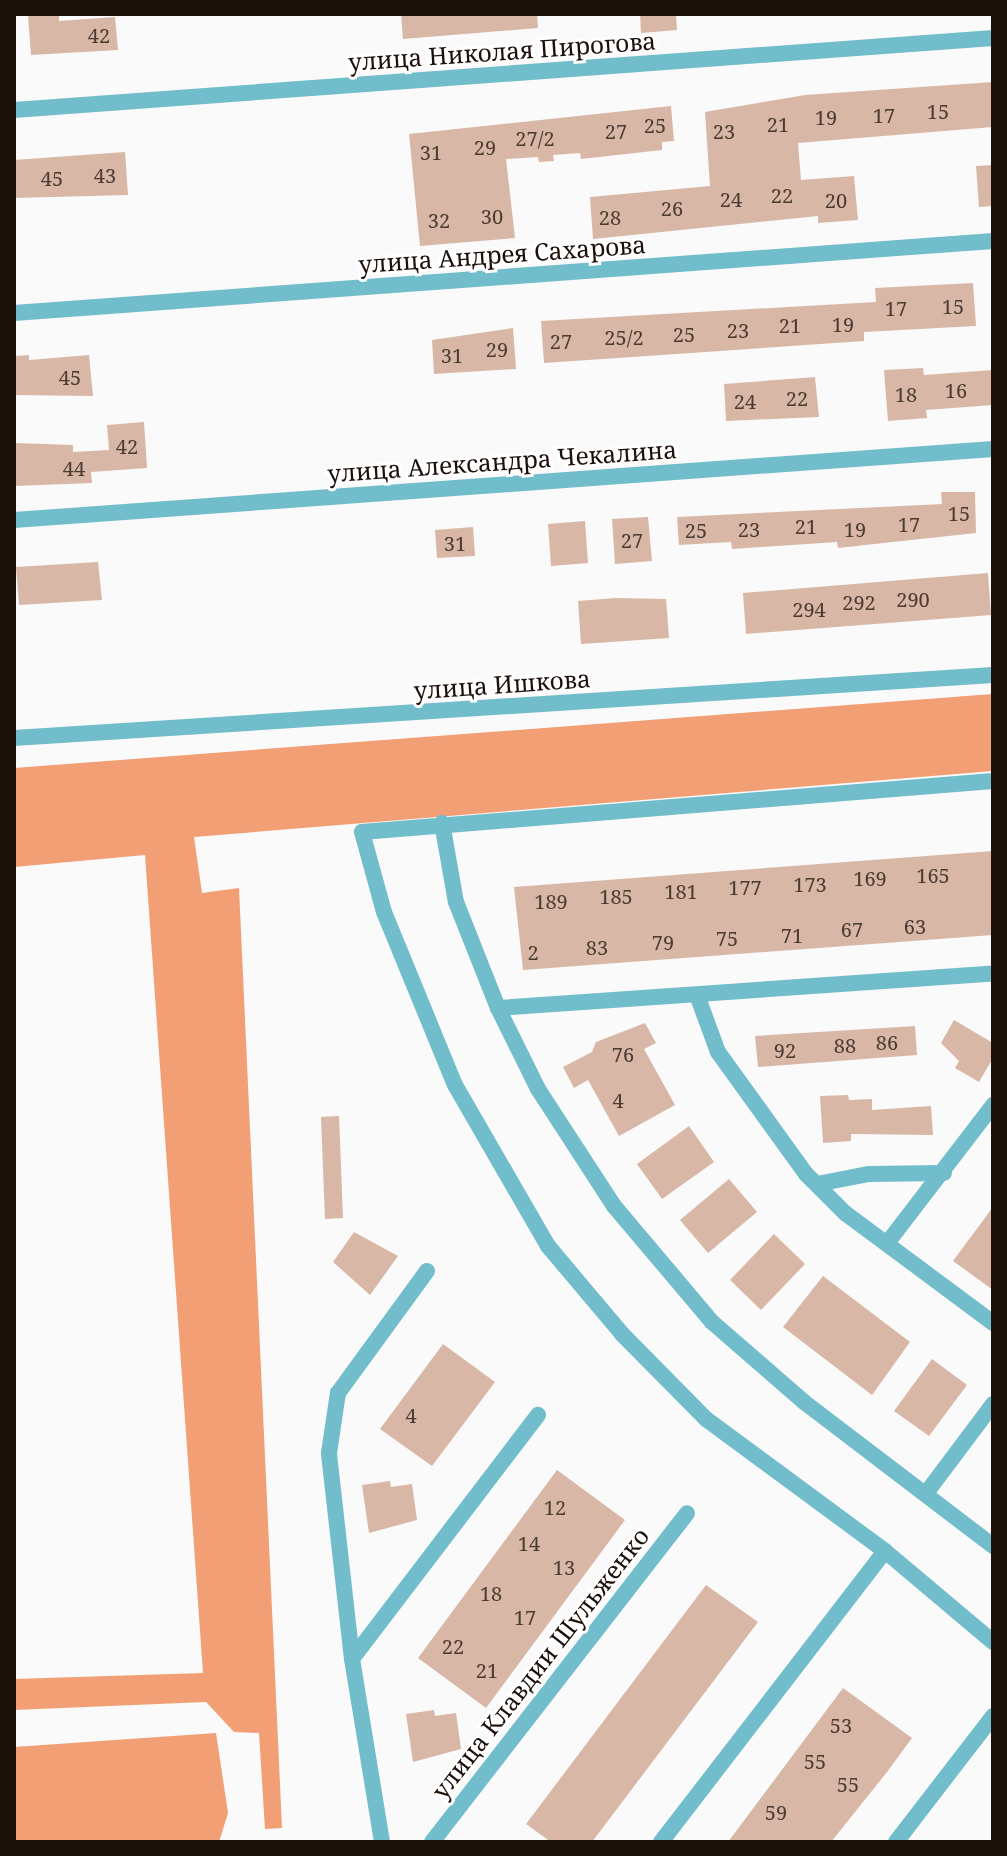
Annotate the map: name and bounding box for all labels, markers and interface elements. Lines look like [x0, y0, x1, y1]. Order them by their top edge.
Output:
house number: 42 [88, 23, 110, 47]
street label: улица Николая Пирогова [347, 26, 657, 76]
house number: 15 [927, 99, 949, 123]
house number: 17 [873, 103, 895, 127]
house number: 19 [815, 105, 837, 129]
house number: 21 [767, 112, 789, 136]
house number: 25 [644, 113, 666, 137]
house number: 27 [605, 119, 627, 143]
house number: 23 [713, 119, 735, 143]
house number: 27/2 [515, 126, 555, 150]
house number: 29 [474, 135, 496, 159]
house number: 31 [420, 140, 442, 164]
house number: 43 [94, 163, 116, 187]
house number: 45 [41, 166, 63, 190]
house number: 22 [771, 183, 793, 207]
house number: 24 [720, 187, 742, 211]
house number: 20 [825, 188, 847, 212]
house number: 26 [661, 196, 683, 220]
house number: 30 [481, 204, 503, 228]
house number: 28 [599, 205, 621, 229]
house number: 32 [428, 208, 450, 232]
street label: улица Андрея Сахарова [357, 230, 647, 278]
house number: 15 [942, 294, 964, 318]
house number: 17 [885, 296, 907, 320]
house number: 19 [832, 312, 854, 336]
house number: 21 [779, 313, 801, 337]
house number: 23 [727, 318, 749, 342]
house number: 25 [673, 322, 695, 346]
house number: 25/2 [604, 325, 644, 349]
house number: 27 [550, 329, 572, 353]
house number: 29 [486, 337, 508, 361]
house number: 31 [441, 343, 463, 367]
house number: 45 [59, 365, 81, 389]
house number: 16 [945, 378, 967, 402]
house number: 18 [895, 382, 917, 406]
house number: 22 [786, 386, 808, 410]
house number: 24 [734, 389, 756, 413]
house number: 42 [116, 434, 138, 458]
street label: улица Александра Чекалина [326, 434, 678, 488]
house number: 44 [63, 456, 85, 480]
house number: 15 [948, 501, 970, 525]
house number: 17 [898, 512, 920, 536]
house number: 21 [795, 514, 817, 538]
house number: 23 [738, 517, 760, 541]
house number: 19 [844, 517, 866, 541]
house number: 25 [685, 518, 707, 542]
house number: 27 [621, 528, 643, 552]
house number: 31 [444, 531, 466, 555]
house number: 290 [896, 587, 930, 611]
house number: 292 [842, 590, 876, 614]
house number: 294 [792, 597, 826, 621]
street label: улица Ишкова [413, 663, 591, 705]
house number: 165 [916, 863, 950, 887]
house number: 169 [853, 866, 887, 890]
house number: 173 [793, 872, 827, 896]
house number: 177 [728, 875, 762, 899]
house number: 181 [664, 879, 698, 903]
house number: 185 [599, 884, 633, 908]
house number: 189 [534, 889, 568, 913]
house number: 63 [904, 914, 926, 938]
house number: 67 [841, 917, 863, 941]
house number: 71 [781, 923, 803, 947]
house number: 75 [716, 926, 738, 950]
house number: 79 [652, 930, 674, 954]
house number: 83 [586, 935, 608, 959]
house number: 2 [527, 940, 539, 964]
house number: 86 [876, 1030, 898, 1054]
house number: 88 [834, 1033, 856, 1057]
house number: 92 [774, 1038, 796, 1062]
house number: 76 [612, 1042, 634, 1066]
house number: 4 [612, 1088, 624, 1112]
house number: 4 [405, 1403, 417, 1427]
house number: 12 [544, 1495, 566, 1519]
street label: улица Клавдии Шульженко [425, 1522, 655, 1804]
house number: 14 [518, 1531, 540, 1555]
house number: 13 [553, 1555, 575, 1579]
house number: 18 [480, 1581, 502, 1605]
house number: 17 [514, 1605, 536, 1629]
house number: 22 [442, 1634, 464, 1658]
house number: 21 [476, 1658, 498, 1682]
house number: 53 [830, 1713, 852, 1737]
house number: 55 [804, 1749, 826, 1773]
house number: 55 [837, 1772, 859, 1796]
house number: 59 [765, 1800, 787, 1824]

